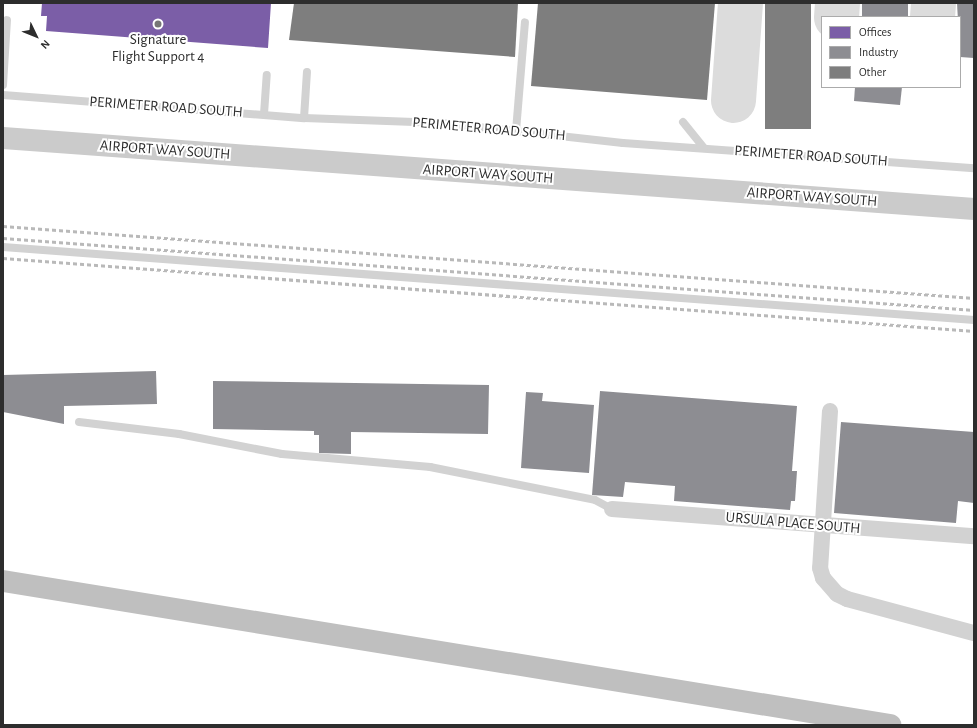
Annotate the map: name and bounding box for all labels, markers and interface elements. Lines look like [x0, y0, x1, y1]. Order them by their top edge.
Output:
north arrow [16, 16, 56, 56]
legend [821, 16, 961, 88]
marker: Signature Flight Support 4 [153, 19, 163, 29]
text: Offices [859, 26, 892, 38]
place label: Signature Flight Support 4 [112, 30, 204, 65]
text: N [39, 38, 52, 51]
text: Industry [859, 46, 898, 58]
text: Other [859, 66, 886, 78]
street label: PERIMETER ROAD SOUTH [89, 93, 243, 121]
street label: PERIMETER ROAD SOUTH [412, 113, 566, 145]
street label: AIRPORT WAY SOUTH [99, 136, 231, 164]
street label: PERIMETER ROAD SOUTH [734, 142, 888, 170]
street label: AIRPORT WAY SOUTH [422, 160, 554, 188]
street label: AIRPORT WAY SOUTH [746, 183, 878, 211]
street label: URSULA PLACE SOUTH [725, 508, 861, 538]

